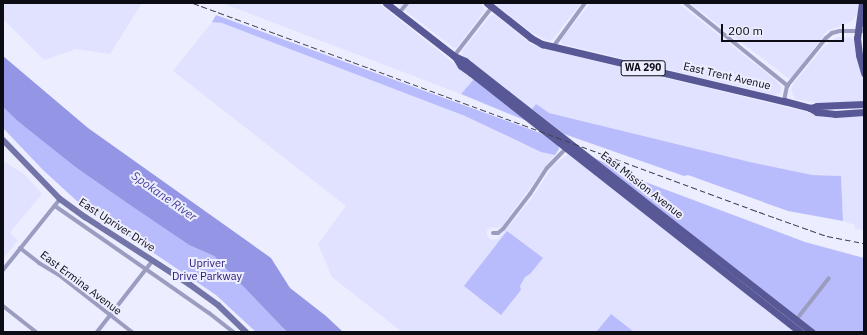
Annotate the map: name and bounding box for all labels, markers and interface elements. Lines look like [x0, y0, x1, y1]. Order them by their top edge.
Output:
scale bar [723, 16, 846, 42]
text: 200 m [728, 23, 763, 38]
road number: WA 290 [620, 60, 666, 76]
street label: East Trent Avenue [682, 60, 772, 92]
street label: East Mission Avenue [598, 149, 686, 221]
water label: Spokane River [129, 168, 199, 224]
street label: East Upriver Drive [76, 195, 158, 255]
street label: East Ermina Avenue [38, 248, 124, 318]
park label: Upriver Drive Parkway [172, 257, 242, 283]

